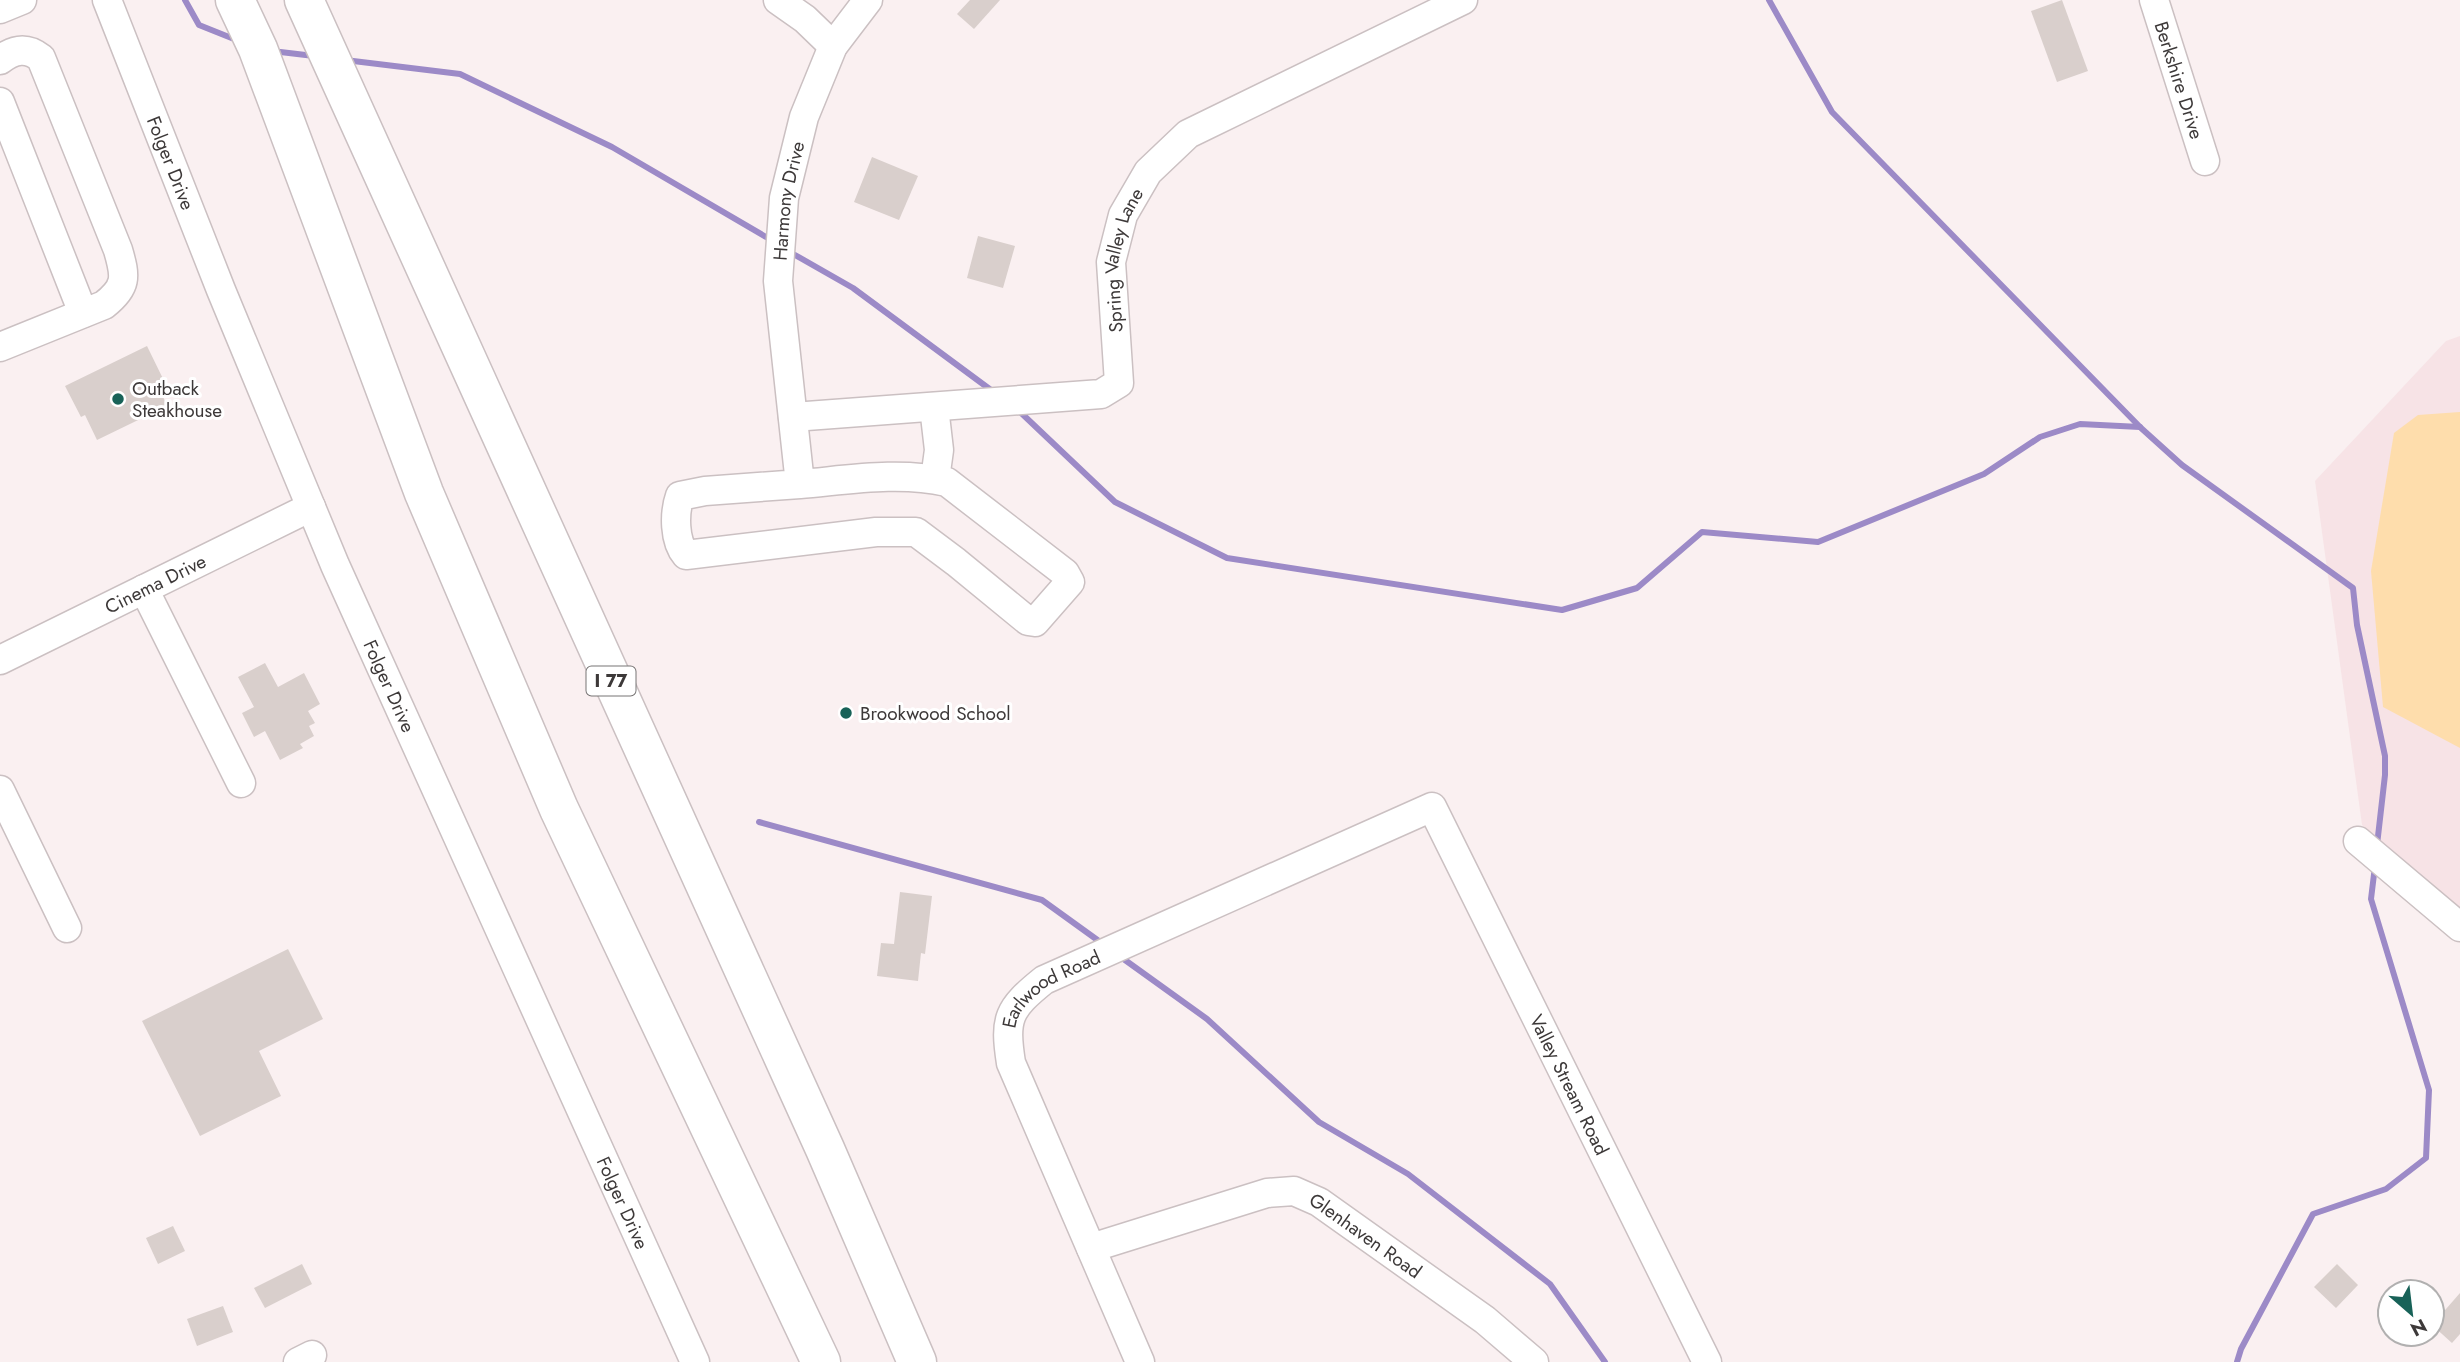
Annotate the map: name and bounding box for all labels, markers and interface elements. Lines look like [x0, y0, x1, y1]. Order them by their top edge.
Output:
street label: Berkshire Drive [2148, 18, 2210, 143]
street label: Folger Drive [140, 112, 201, 214]
street label: Harmony Drive [767, 138, 812, 262]
street label: Spring Valley Lane [1098, 183, 1150, 333]
place label: Outback Steakhouse [132, 375, 222, 424]
marker: Outback Steakhouse [110, 391, 126, 407]
street label: Cinema Drive [100, 548, 211, 620]
street label: Folger Drive [357, 636, 422, 737]
road number: I 77 [586, 666, 636, 696]
place label: Brookwood School [860, 700, 1011, 727]
marker: Brookwood School [838, 705, 854, 721]
street label: Earlwood Road [995, 944, 1105, 1030]
street label: Valley Stream Road [1523, 1010, 1615, 1160]
street label: Folger Drive [590, 1152, 655, 1254]
street label: Glenhaven Road [1305, 1186, 1427, 1285]
north arrow [2376, 1278, 2446, 1348]
text: N [2406, 1312, 2432, 1343]

